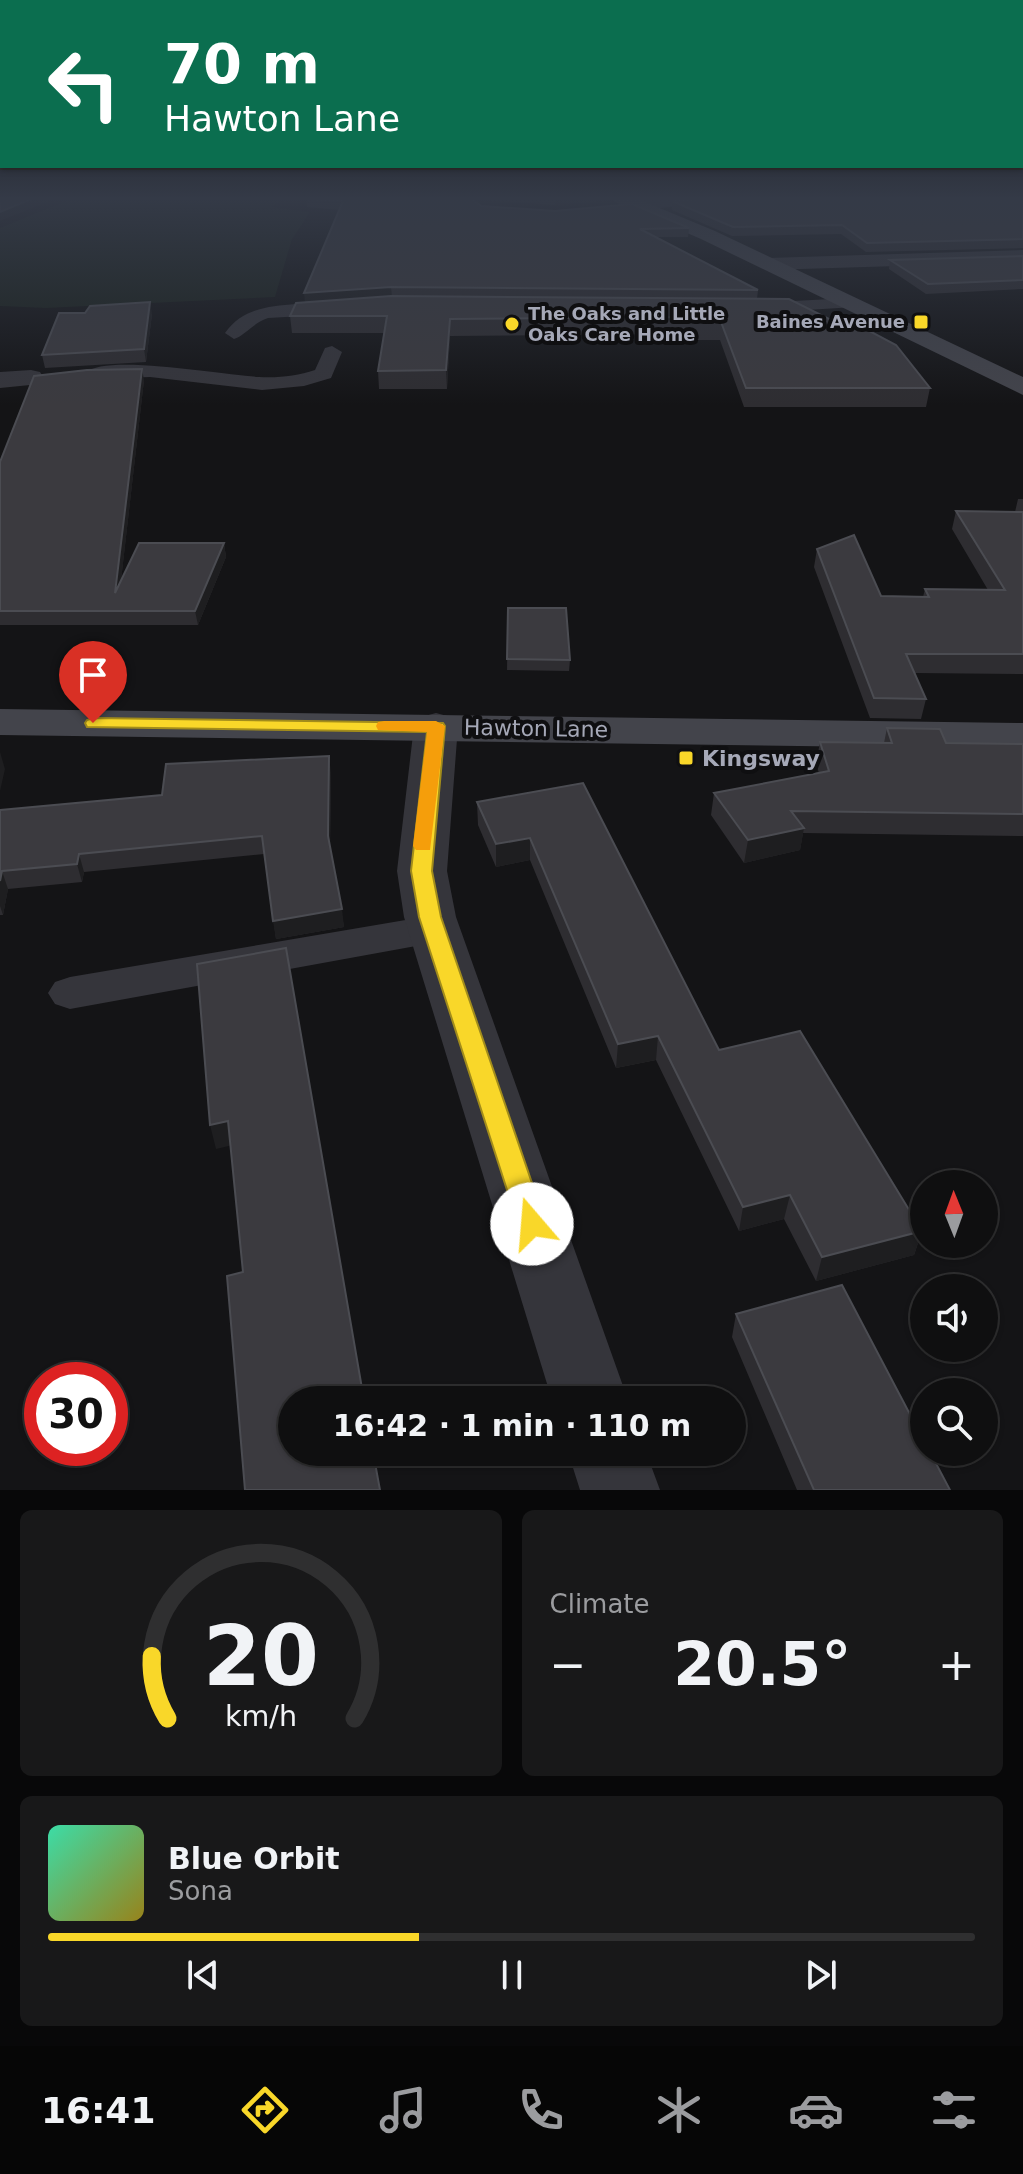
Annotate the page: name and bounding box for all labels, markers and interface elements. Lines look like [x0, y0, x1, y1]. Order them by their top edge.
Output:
text: 70 m [164, 31, 320, 96]
icon: left [32, 32, 136, 136]
text: Hawton Lane [164, 98, 400, 139]
place label: The Oaks and Little Oaks Care Home [528, 303, 725, 345]
place label: Baines Avenue [756, 311, 905, 332]
marker: Baines Avenue [912, 313, 930, 331]
marker: The Oaks and Little Oaks Care Home [503, 315, 521, 333]
pin [59, 641, 127, 723]
icon: arrive [71, 653, 115, 697]
street label: Hawton Lane [464, 715, 608, 742]
place label: Kingsway [702, 746, 820, 771]
marker: Kingsway [677, 749, 695, 767]
north arrow [910, 1170, 998, 1258]
map controls [910, 1170, 998, 1466]
position arrow [490, 1182, 574, 1266]
button: sound [910, 1274, 998, 1362]
speed limit sign: 30 [24, 1362, 128, 1466]
button: search [910, 1378, 998, 1466]
text: 16:42 · 1 min · 110 m [333, 1408, 691, 1443]
text: Climate [550, 1589, 650, 1619]
text: 20 [203, 1608, 319, 1705]
text: 20.5° [673, 1629, 851, 1699]
text: − [550, 1639, 586, 1690]
text: + [938, 1639, 975, 1690]
text: km/h [225, 1699, 297, 1733]
text: Blue Orbit [168, 1841, 340, 1876]
text: Sona [168, 1876, 233, 1906]
icon: previous [181, 1953, 225, 1997]
icon: pause [490, 1953, 534, 1997]
icon: next [799, 1953, 843, 1997]
icon: directions [237, 2082, 293, 2138]
icon: music [375, 2082, 431, 2138]
icon: phone [513, 2082, 569, 2138]
icon: climate [651, 2082, 707, 2138]
icon: car [788, 2082, 844, 2138]
icon: filters [926, 2082, 982, 2138]
text: 16:41 [41, 2090, 155, 2131]

